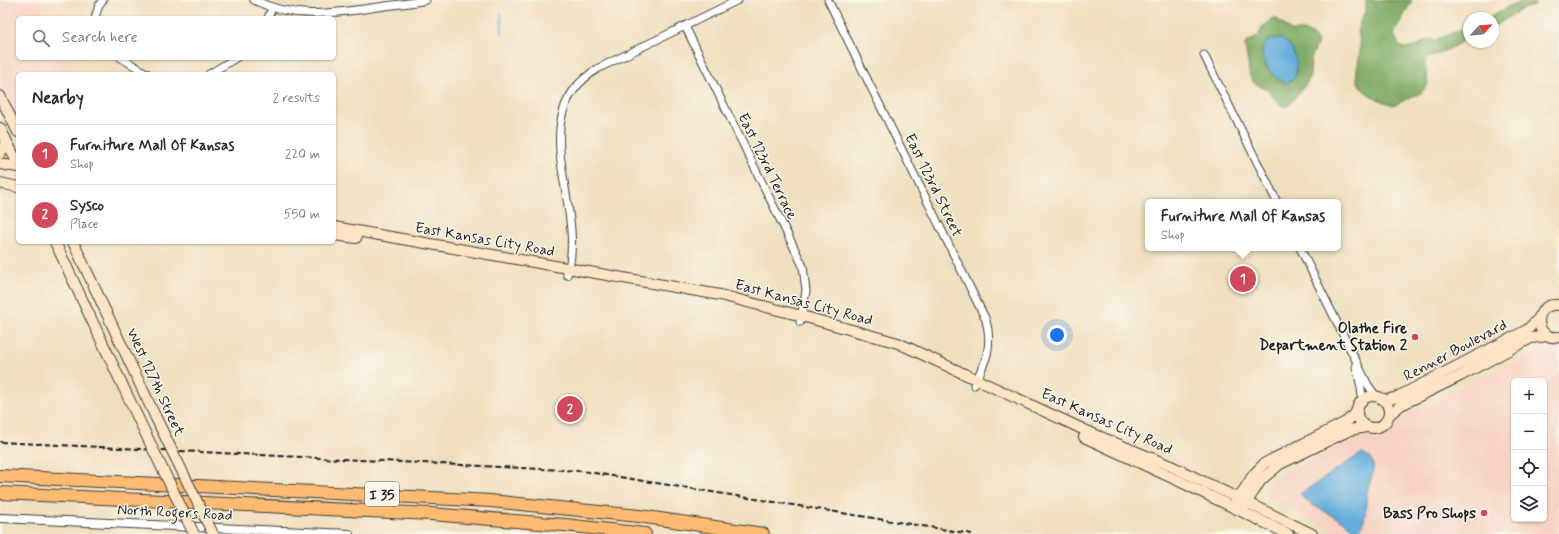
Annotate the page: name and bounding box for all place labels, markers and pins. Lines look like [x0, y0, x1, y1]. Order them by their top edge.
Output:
pin: 1 [1230, 264, 1256, 294]
place label: Olathe Fire Department Station 2 [1259, 319, 1408, 356]
marker: Olathe Fire Department Station 2 [1410, 332, 1420, 342]
pin: 2 [557, 394, 583, 424]
place label: Bass Pro Shops [1383, 504, 1476, 524]
marker: Bass Pro Shops [1479, 508, 1489, 518]

